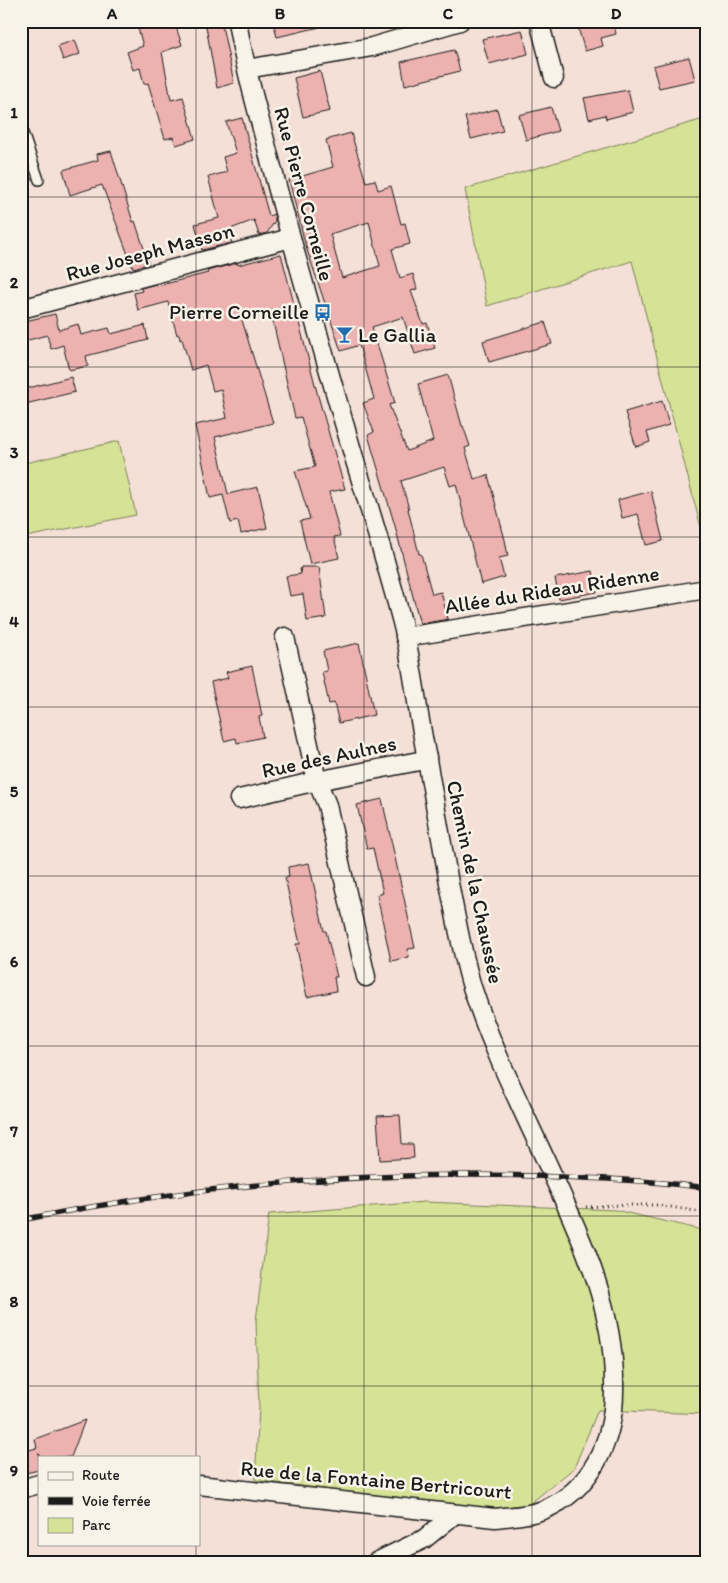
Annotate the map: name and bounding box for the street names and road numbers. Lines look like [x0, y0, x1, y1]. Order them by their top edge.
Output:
street label: Rue Pierre Corneille [269, 104, 340, 284]
street label: Rue Joseph Masson [63, 217, 237, 286]
street label: Allée du Rideau Ridenne [443, 560, 661, 619]
street label: Rue des Aulnes [259, 730, 398, 783]
street label: Chemin de la Chaussée [442, 778, 509, 986]
street label: Rue de la Fontaine Bertricourt [239, 1455, 513, 1504]

